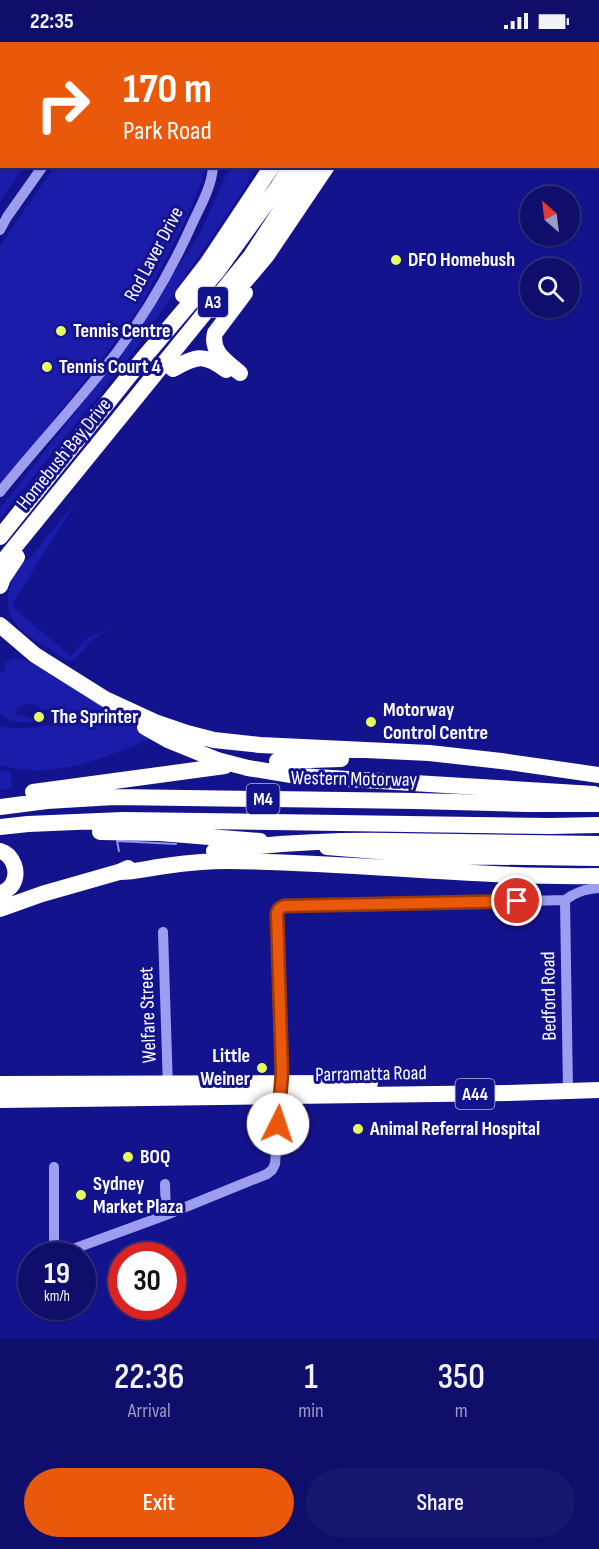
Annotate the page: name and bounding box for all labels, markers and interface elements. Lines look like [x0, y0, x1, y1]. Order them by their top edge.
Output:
text: 22:35 [30, 8, 74, 35]
text: 170 m [123, 64, 212, 115]
icon: right [24, 66, 102, 144]
text: Park Road [123, 115, 212, 147]
north arrow [520, 186, 580, 246]
map controls [520, 186, 580, 318]
street label: Rod Laver Drive [119, 203, 189, 305]
place label: DFO Homebush [408, 248, 515, 272]
marker: DFO Homebush [389, 253, 403, 267]
button: search [520, 258, 580, 318]
road number: A3 [198, 287, 228, 317]
place label: Tennis Centre [73, 319, 170, 343]
marker: Tennis Centre [54, 324, 68, 338]
place label: Tennis Court 4 [59, 355, 161, 379]
marker: Tennis Court 4 [40, 360, 54, 374]
street label: Homebush Bay Drive [11, 393, 117, 515]
place label: Motorway Control Centre [383, 698, 488, 745]
place label: The Sprinter [51, 705, 138, 729]
marker: The Sprinter [32, 710, 46, 724]
marker: Motorway Control Centre [364, 715, 378, 729]
street label: Western Motorway [291, 766, 418, 792]
road number: M4 [246, 784, 280, 814]
pin [491, 875, 542, 926]
icon: arrive [500, 884, 533, 917]
street label: Bedford Road [536, 951, 562, 1041]
street label: Welfare Street [134, 966, 162, 1064]
place label: Little Weiner [200, 1044, 250, 1091]
marker: Little Weiner [255, 1061, 269, 1075]
street label: Parramatta Road [315, 1061, 427, 1087]
road number: A44 [456, 1079, 494, 1109]
position arrow [246, 1092, 310, 1156]
place label: Animal Referral Hospital [369, 1117, 540, 1141]
marker: Animal Referral Hospital [351, 1122, 365, 1136]
place label: BOQ [140, 1145, 170, 1169]
marker: BOQ [121, 1150, 135, 1164]
place label: Sydney Market Plaza [93, 1172, 183, 1219]
marker: Sydney Market Plaza [74, 1188, 88, 1202]
speed limit sign: 30 [108, 1242, 186, 1320]
text: 19 [44, 1256, 70, 1292]
text: km/h [44, 1287, 70, 1306]
text: 22:36 [114, 1356, 184, 1399]
text: 1 [304, 1356, 318, 1399]
text: 350 [437, 1356, 485, 1399]
text: Arrival [128, 1399, 171, 1423]
text: min [298, 1399, 323, 1423]
text: m [455, 1399, 468, 1423]
button: Exit [24, 1468, 294, 1537]
button: Share [306, 1468, 575, 1537]

